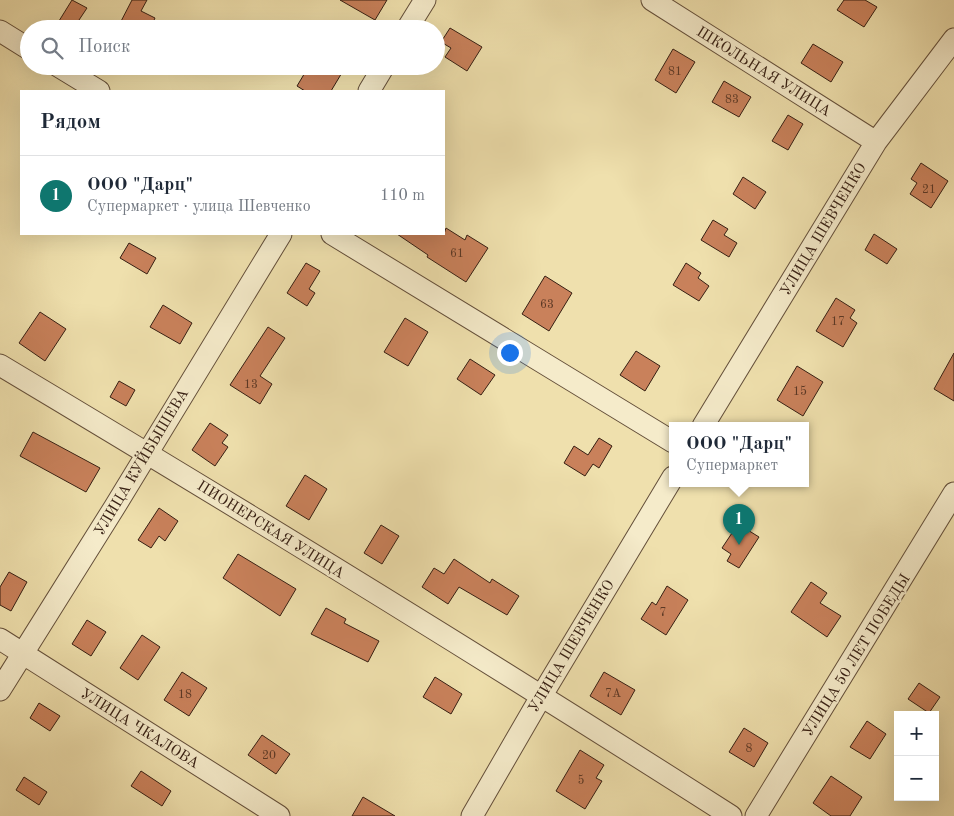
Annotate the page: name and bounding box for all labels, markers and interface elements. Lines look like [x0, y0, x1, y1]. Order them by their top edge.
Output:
search box [20, 20, 445, 75]
street label: ШКОЛЬНАЯ УЛИЦА [693, 25, 834, 120]
icon: search [38, 34, 66, 62]
text: Поиск [78, 38, 130, 57]
house number: 81 [668, 66, 682, 78]
house number: 83 [725, 94, 739, 106]
text: Рядом [40, 112, 101, 133]
street label: УЛИЦА ШЕВЧЕНКО [779, 161, 870, 299]
text: ООО "Дарц" [87, 176, 193, 195]
house number: 21 [922, 184, 936, 196]
text: 1 [51, 188, 61, 204]
text: 110 m [380, 188, 425, 204]
text: Супермаркет · улица Шевченко [87, 199, 311, 215]
house number: 61 [450, 248, 464, 260]
house number: 63 [540, 299, 554, 311]
house number: 17 [831, 316, 845, 328]
your location [497, 340, 523, 366]
house number: 13 [244, 379, 258, 391]
street label: УЛИЦА КУЙБЫШЕВА [89, 384, 192, 539]
house number: 15 [793, 385, 807, 398]
popup [669, 422, 809, 487]
text: ООО "Дарц" [686, 435, 792, 454]
text: Супермаркет [686, 458, 778, 474]
street label: ПИОНЕРСКАЯ УЛИЦА [194, 479, 347, 582]
pin: 1 [723, 504, 755, 545]
street label: УЛИЦА 50 ЛЕТ ПОБЕДЫ [801, 572, 914, 740]
street label: УЛИЦА ШЕВЧЕНКО [527, 578, 618, 716]
house number: 7 [660, 607, 666, 619]
street label: УЛИЦА ЧКАЛОВА [77, 687, 202, 772]
house number: 7А [605, 688, 621, 700]
house number: 18 [178, 689, 192, 701]
map controls [894, 711, 939, 801]
button: + [894, 711, 939, 756]
house number: 8 [746, 743, 753, 755]
house number: 20 [262, 750, 276, 762]
button: − [894, 756, 939, 801]
house number: 5 [578, 774, 585, 787]

